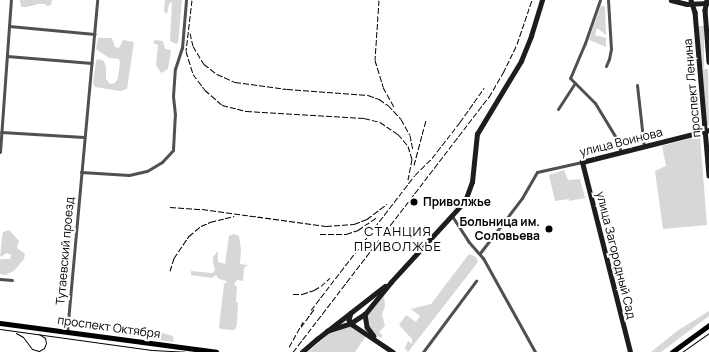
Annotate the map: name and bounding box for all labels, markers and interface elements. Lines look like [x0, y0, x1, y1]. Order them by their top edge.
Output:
street label: проспект Ленина [681, 38, 703, 138]
street label: улица Воинова [578, 125, 664, 159]
street label: улица Загородный Сад [593, 190, 639, 320]
place label: Приволжье [423, 195, 491, 209]
street label: Тутаевский проезд [53, 196, 77, 306]
marker: Приволжье [408, 196, 420, 208]
place label: Больница им. Соловьева [459, 215, 540, 243]
marker: Больница им. Соловьева [543, 223, 555, 235]
district label: СТАНЦИЯ ПРИВОЛЖЬЕ [354, 224, 442, 255]
street label: проспект Октября [57, 313, 161, 341]

